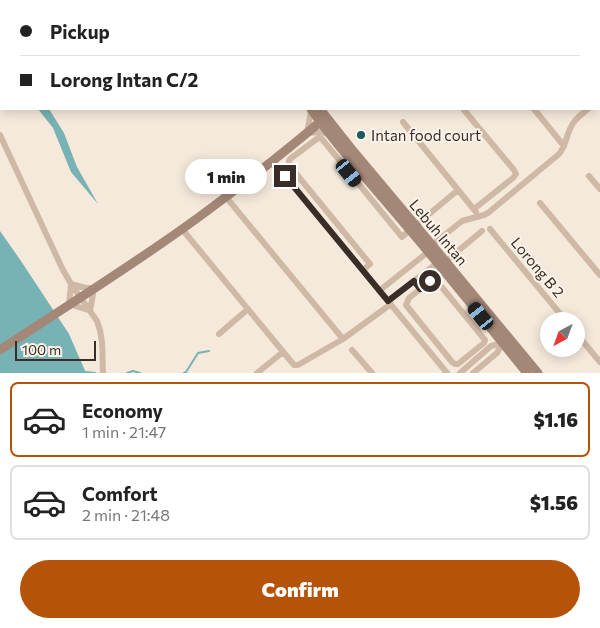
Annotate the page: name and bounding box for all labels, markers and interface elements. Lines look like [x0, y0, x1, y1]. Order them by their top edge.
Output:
text: Pickup [50, 20, 110, 43]
text: Lorong Intan C/2 [50, 68, 198, 91]
place label: Intan food court [371, 126, 481, 144]
marker: Intan food court [355, 129, 367, 141]
car [333, 157, 364, 189]
callout: 1 min [185, 158, 268, 194]
route end [274, 165, 296, 187]
text: 1 min [207, 167, 245, 186]
street label: Lebuh Intan [406, 195, 472, 269]
street label: Lorong B 2 [508, 233, 568, 301]
route start [419, 270, 441, 292]
car [465, 300, 496, 332]
north arrow [540, 312, 585, 358]
map controls [540, 312, 585, 357]
scale bar [15, 338, 96, 361]
text: 100 m [22, 341, 61, 358]
icon: car [22, 397, 67, 442]
text: Economy [82, 399, 163, 422]
text: $1.16 [533, 408, 578, 431]
text: 1 min · 21:47 [82, 422, 166, 441]
icon: car [22, 480, 67, 525]
text: Comfort [82, 482, 158, 505]
text: $1.56 [530, 491, 578, 514]
text: 2 min · 21:48 [82, 505, 170, 524]
button: Confirm [20, 560, 580, 618]

